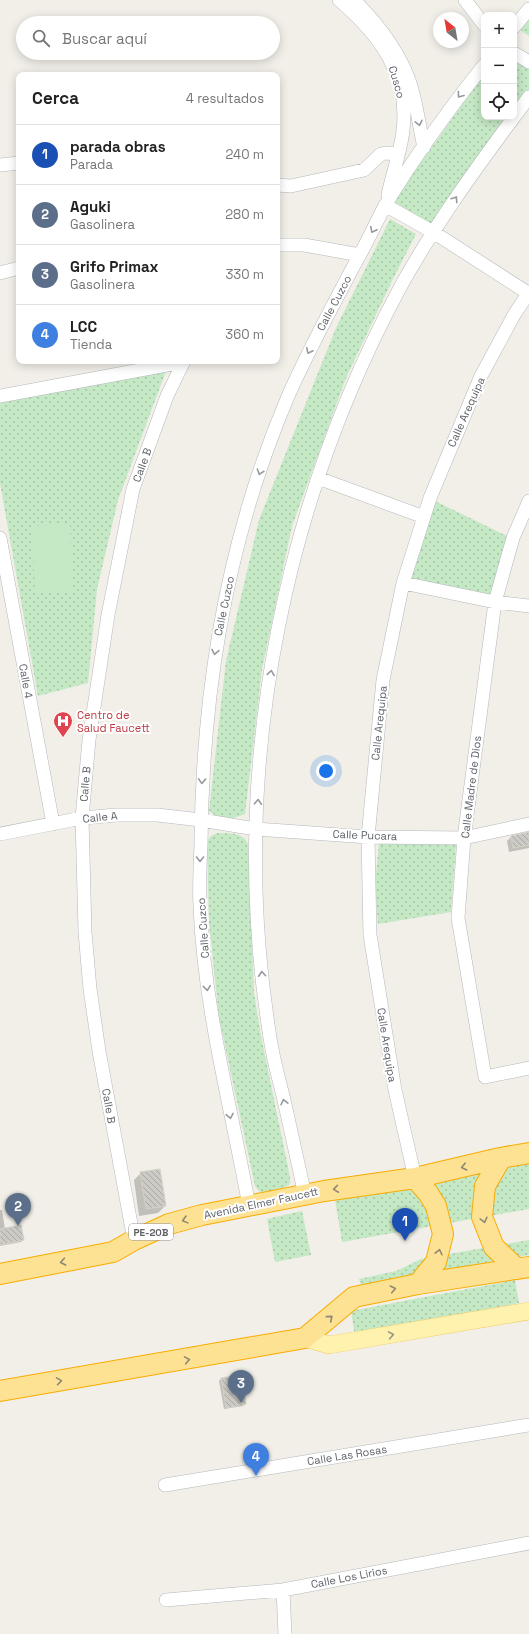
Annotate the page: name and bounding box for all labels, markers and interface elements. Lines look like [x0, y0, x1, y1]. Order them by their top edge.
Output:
north arrow [433, 12, 469, 48]
map controls [481, 12, 517, 120]
button: + [481, 12, 517, 48]
search box [16, 16, 280, 60]
icon: search [30, 27, 52, 49]
text: Buscar aquí [62, 29, 147, 48]
button: − [481, 48, 517, 84]
street label: Cusco [386, 64, 408, 100]
button: locate [481, 84, 517, 120]
text: Cerca [32, 87, 79, 109]
text: 4 resultados [186, 90, 264, 107]
one-way arrow [458, 91, 465, 98]
one-way arrow [414, 120, 422, 127]
text: parada obras [70, 137, 166, 156]
text: 1 [42, 146, 48, 163]
text: 240 m [226, 146, 264, 163]
text: Parada [70, 156, 113, 173]
text: Aguki [70, 197, 111, 216]
one-way arrow [450, 197, 457, 204]
text: 2 [41, 206, 49, 223]
text: 280 m [225, 206, 264, 223]
text: Gasolinera [70, 216, 135, 233]
one-way arrow [370, 226, 378, 233]
text: Grifo Primax [70, 257, 159, 276]
text: 3 [41, 266, 49, 283]
text: 330 m [225, 266, 264, 283]
street label: Calle Cuzco [314, 273, 355, 333]
text: Gasolinera [70, 276, 135, 293]
text: LCC [70, 317, 97, 336]
text: 4 [41, 326, 49, 343]
text: 360 m [225, 326, 264, 343]
text: Tienda [70, 336, 112, 353]
one-way arrow [306, 347, 314, 355]
street label: Calle Arequipa [444, 374, 488, 449]
street label: Calle B [129, 446, 155, 484]
one-way arrow [256, 468, 264, 475]
street label: Calle Cuzco [211, 575, 237, 637]
one-way arrow [211, 649, 220, 655]
street label: Calle 4 [16, 663, 36, 700]
one-way arrow [266, 670, 274, 676]
street label: Calle Arequipa [368, 684, 390, 761]
place label: Centro de Salud Faucett [77, 708, 150, 735]
hospital icon: Centro de Salud Faucett [52, 710, 74, 738]
street label: Calle Madre de Dios [458, 735, 484, 839]
your location [316, 761, 336, 781]
street label: Calle B [76, 766, 94, 802]
one-way arrow [198, 778, 206, 784]
one-way arrow [253, 799, 262, 805]
street label: Calle A [82, 808, 118, 826]
street label: Calle Pucara [332, 827, 398, 843]
one-way arrow [196, 856, 205, 862]
street label: Calle Cuzco [194, 897, 212, 959]
one-way arrow [258, 971, 267, 977]
one-way arrow [202, 985, 211, 991]
street label: Calle Arequipa [374, 1007, 400, 1084]
street label: Calle B [99, 1087, 119, 1125]
one-way arrow [281, 1099, 289, 1105]
one-way arrow [226, 1113, 234, 1119]
one-way arrow [460, 1162, 467, 1170]
street label: Avenida Elmer Faucett [202, 1184, 320, 1222]
one-way arrow [333, 1184, 339, 1193]
pin: 2 [5, 1193, 31, 1226]
pin: 1 [392, 1208, 418, 1241]
one-way arrow [182, 1215, 189, 1224]
one-way arrow [480, 1217, 488, 1224]
road number: PE-20B [129, 1224, 173, 1240]
one-way arrow [434, 1249, 442, 1255]
one-way arrow [60, 1257, 66, 1266]
one-way arrow [389, 1286, 396, 1294]
one-way arrow [325, 1316, 332, 1323]
one-way arrow [388, 1332, 394, 1340]
one-way arrow [184, 1356, 190, 1364]
pin: 3 [228, 1370, 254, 1403]
one-way arrow [56, 1377, 62, 1386]
street label: Calle Las Rosas [306, 1442, 388, 1468]
pin: 4 [243, 1443, 269, 1476]
street label: Calle Los Lirios [310, 1563, 389, 1591]

